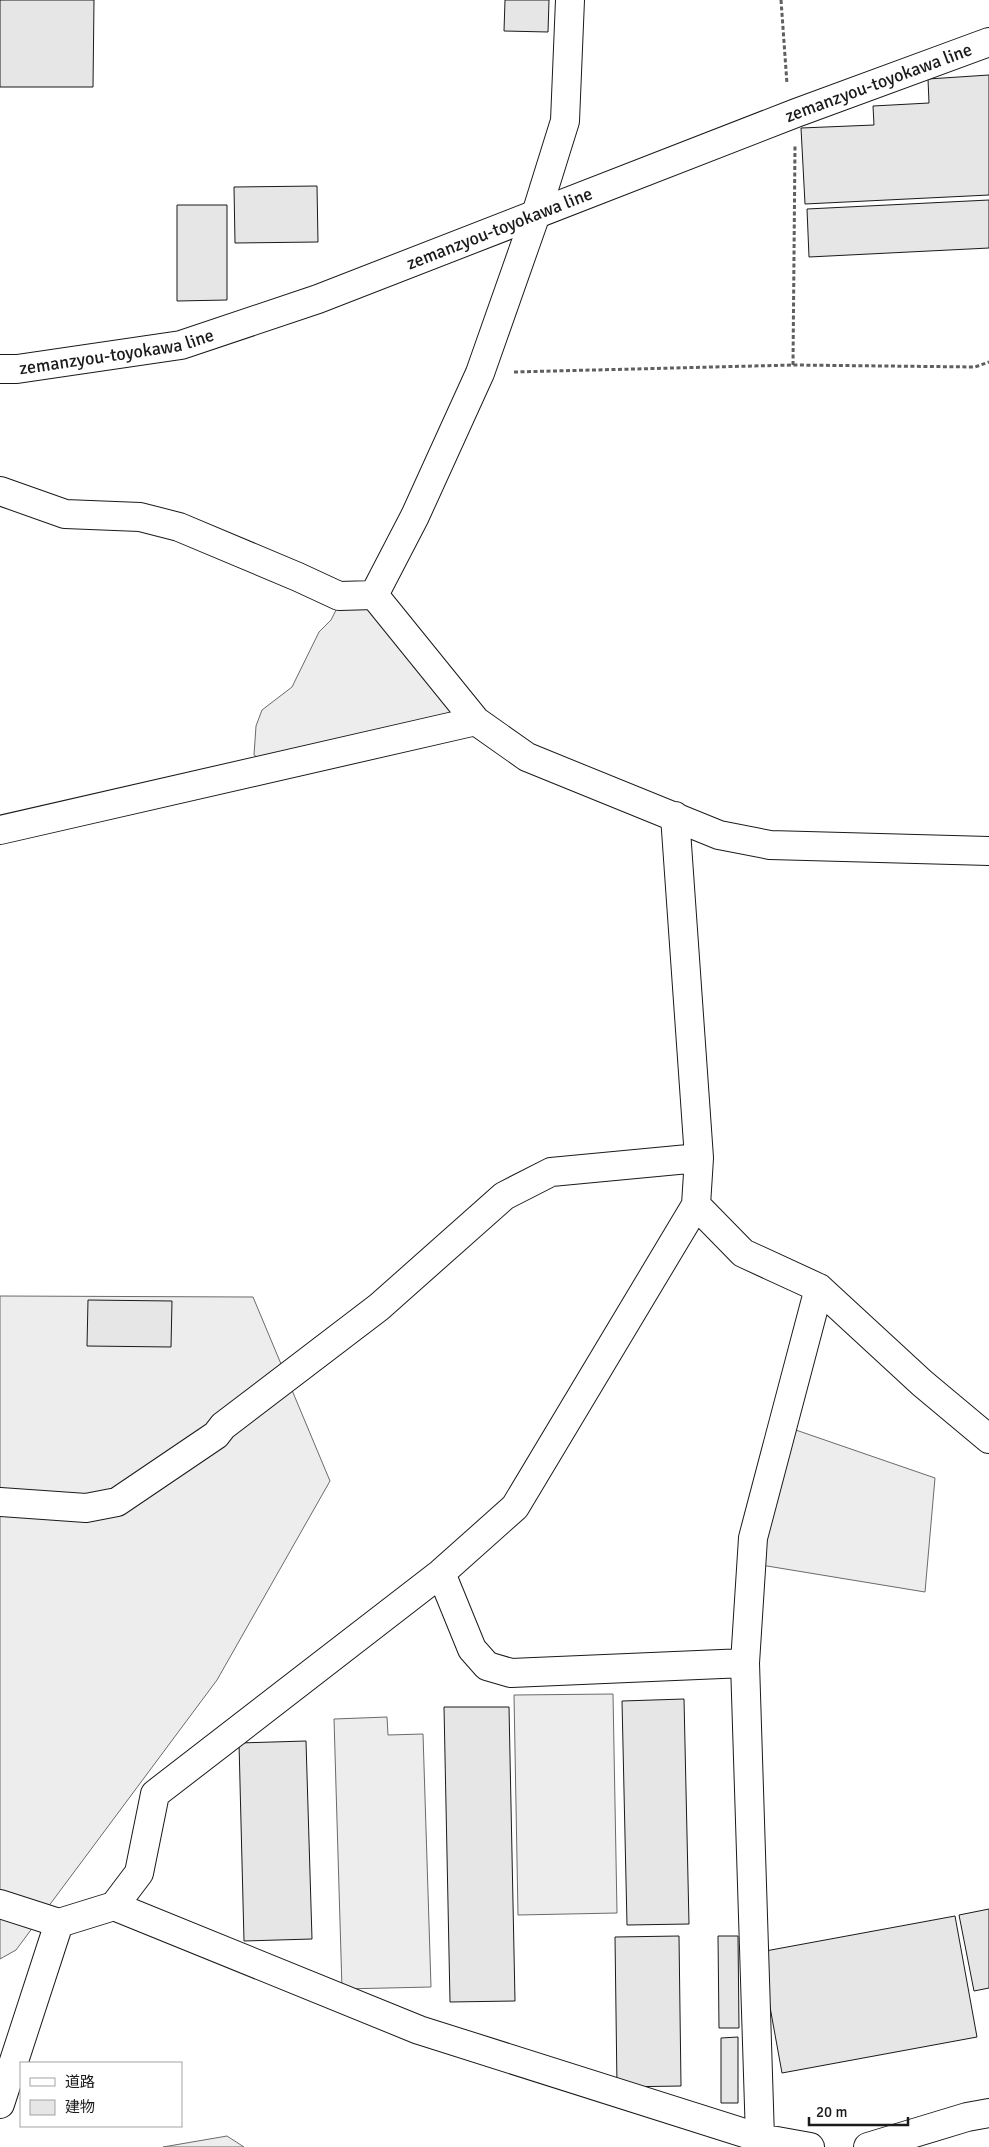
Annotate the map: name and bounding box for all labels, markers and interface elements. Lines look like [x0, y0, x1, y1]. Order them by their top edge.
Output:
street label: zemanzyou-toyokawa line [782, 38, 975, 127]
street label: zemanzyou-toyokawa line [403, 182, 596, 274]
street label: zemanzyou-toyokawa line [18, 324, 217, 380]
legend [20, 2062, 182, 2127]
text: 道路 [65, 2073, 95, 2091]
scale bar [809, 2094, 908, 2126]
text: 建物 [65, 2098, 95, 2116]
text: 20 m [816, 2103, 847, 2121]

